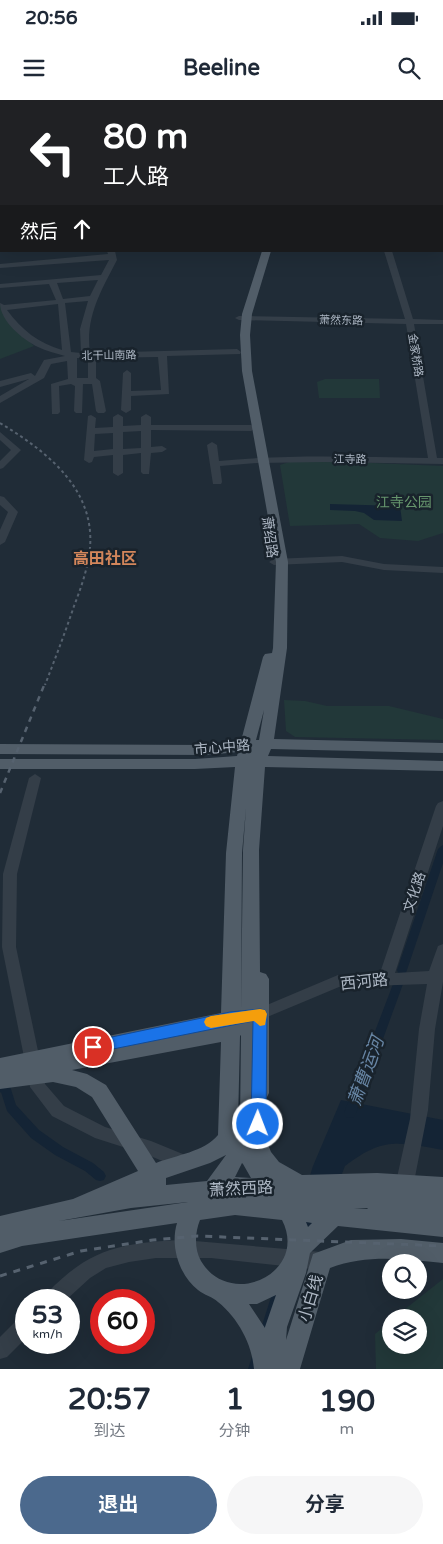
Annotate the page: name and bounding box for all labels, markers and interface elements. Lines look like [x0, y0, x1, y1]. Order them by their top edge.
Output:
text: 20:56 [25, 7, 78, 29]
icon: menu [20, 54, 48, 82]
icon: search [395, 54, 423, 82]
text: Beeline [183, 55, 260, 81]
text: 80 m [103, 116, 188, 158]
icon: left [20, 120, 85, 185]
text: 工人路 [103, 164, 169, 190]
icon: ahead [68, 215, 96, 243]
text: 然后 [20, 221, 58, 243]
street label: 萧然东路 [319, 314, 363, 327]
street label: 金家桥路 [406, 332, 425, 378]
street label: 北干山南路 [81, 349, 137, 362]
street label: 江寺路 [333, 453, 367, 466]
park label: 江寺公园 [376, 494, 432, 511]
street label: 萧绍路 [258, 515, 281, 559]
district label: 高田社区 [73, 549, 137, 569]
street label: 市心中路 [193, 737, 251, 758]
street label: 文化路 [400, 870, 429, 915]
street label: 西河路 [339, 970, 389, 994]
pin [72, 1026, 114, 1068]
water label: 萧曹运河 [343, 1031, 390, 1109]
icon: arrive [79, 1033, 107, 1061]
position arrow [231, 1097, 283, 1149]
street label: 萧然西路 [209, 1177, 274, 1201]
map controls [382, 1254, 427, 1354]
button: search [382, 1254, 427, 1299]
street label: 小白线 [294, 1272, 328, 1324]
speed limit sign: 60 [90, 1289, 155, 1354]
text: 53 [32, 1300, 63, 1330]
button: layers [382, 1309, 427, 1354]
text: km/h [32, 1327, 63, 1341]
text: 20:57 [68, 1381, 151, 1418]
text: 1 [225, 1381, 244, 1418]
text: 190 [319, 1383, 375, 1420]
text: m [340, 1419, 354, 1439]
text: 到达 [93, 1421, 125, 1441]
text: 分钟 [219, 1421, 251, 1441]
button: 退出 [20, 1476, 217, 1534]
button: 分享 [227, 1476, 423, 1534]

